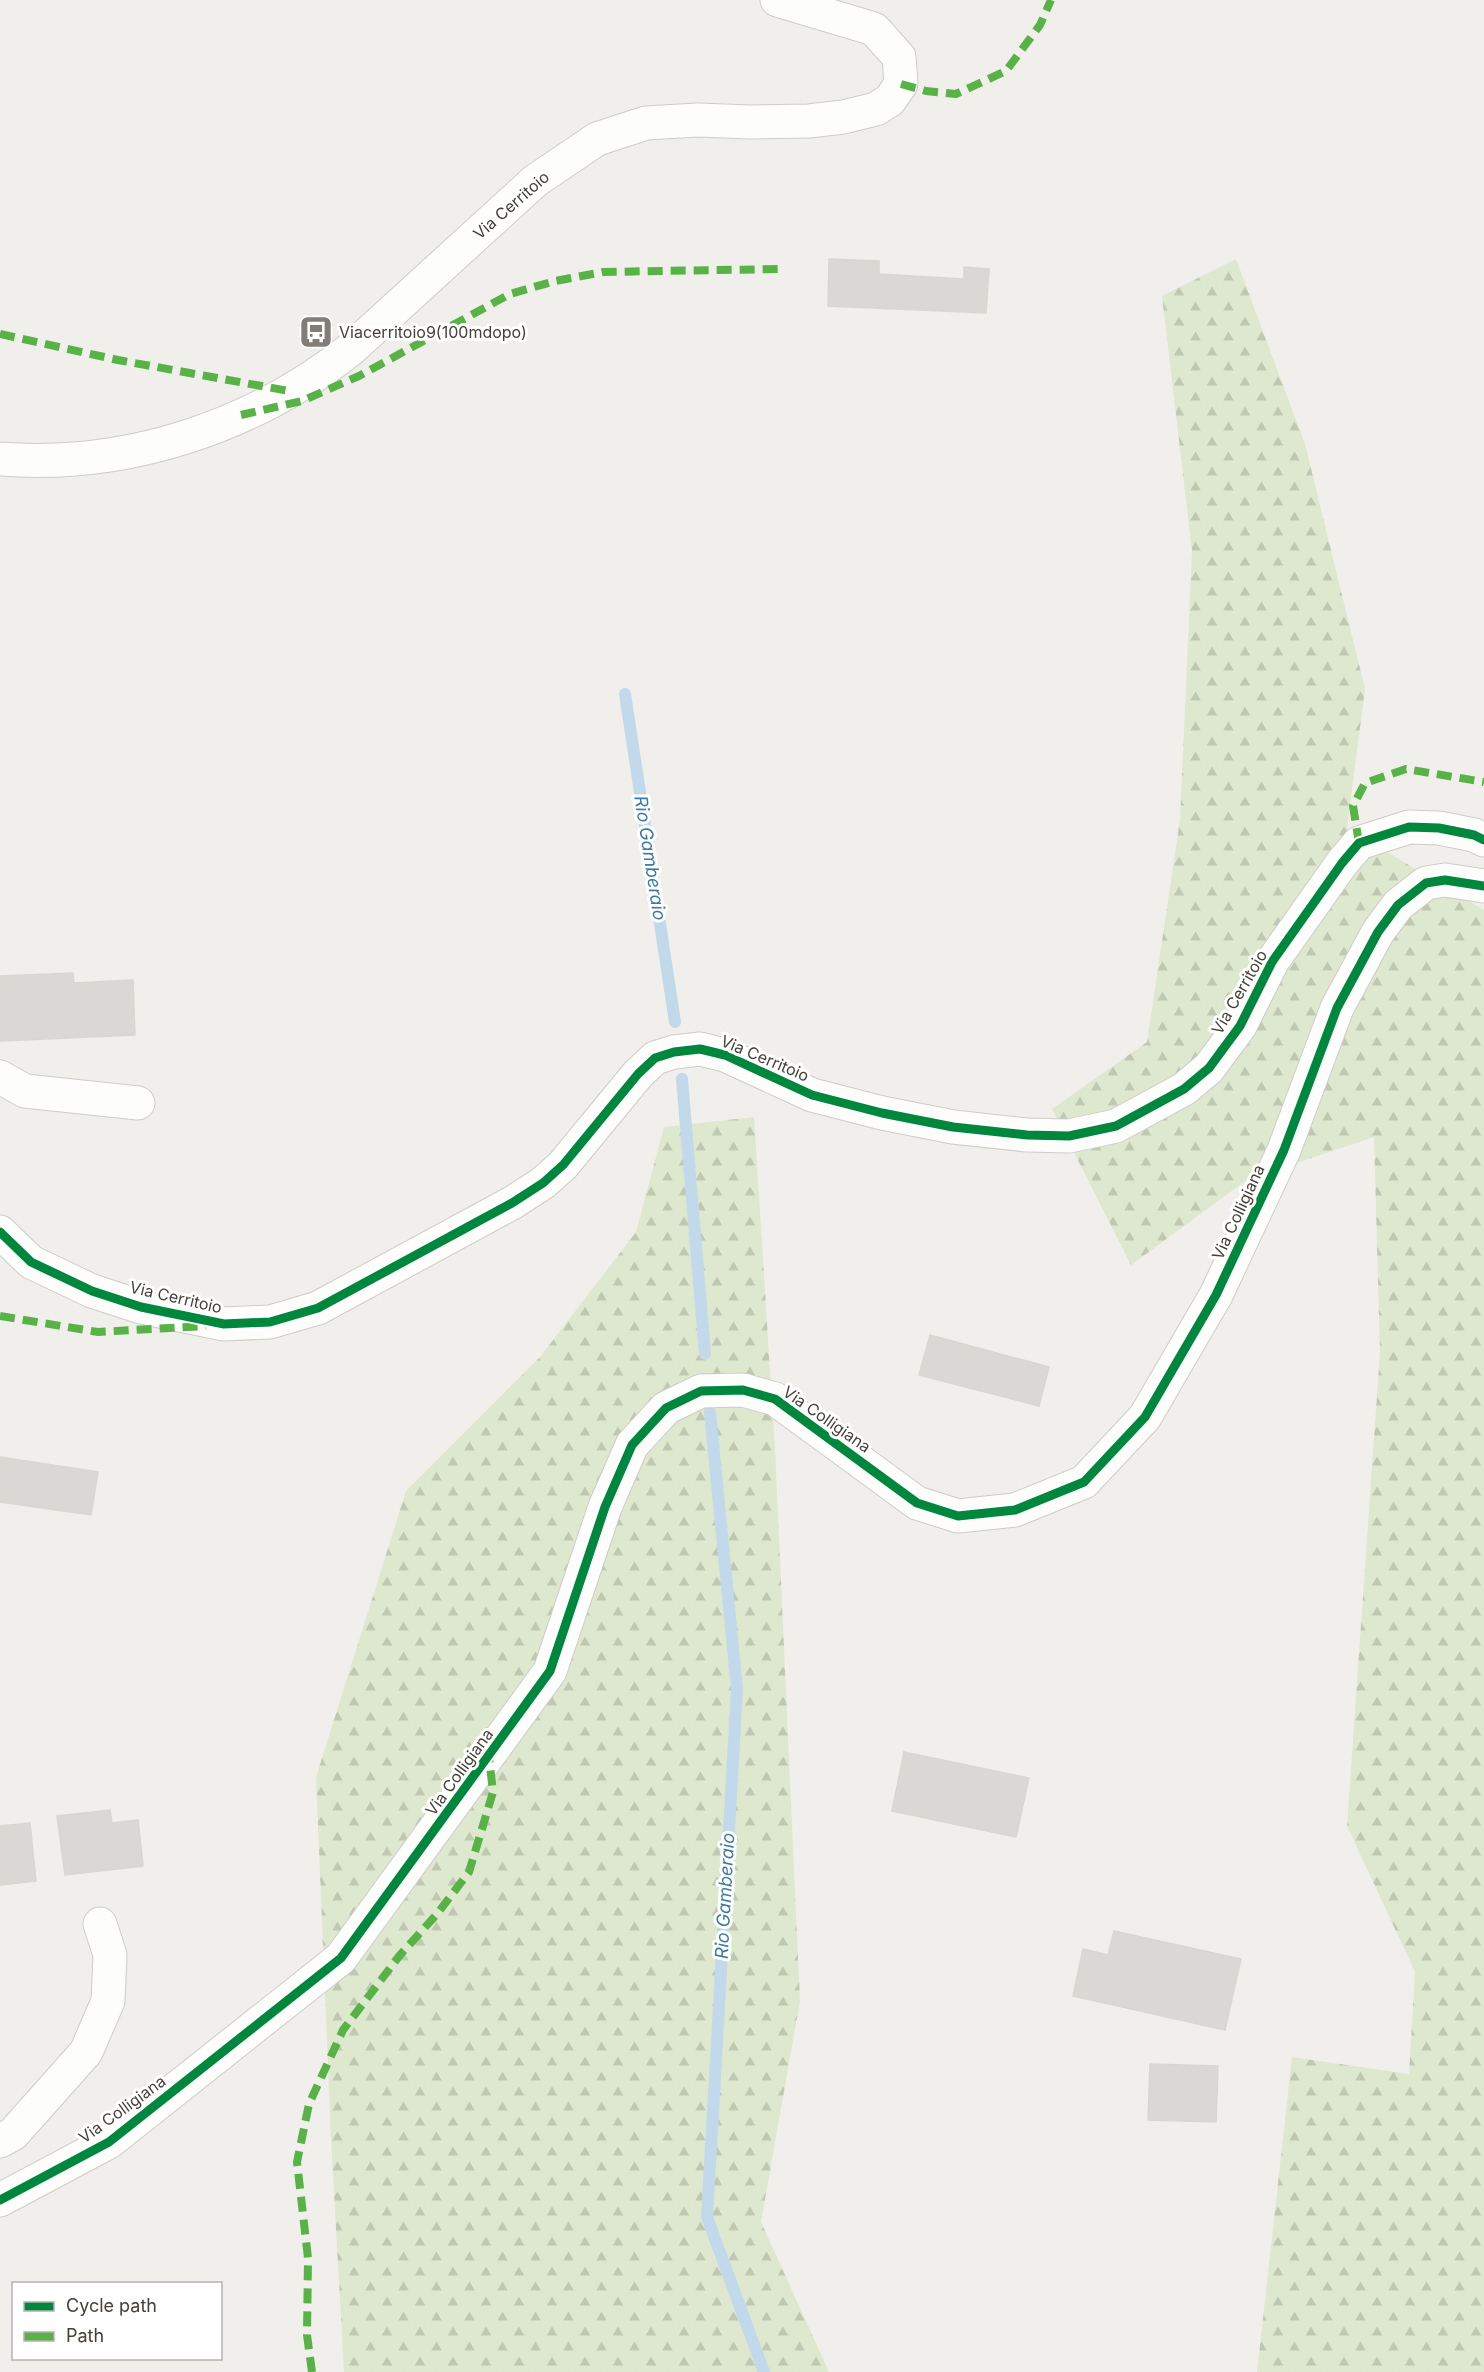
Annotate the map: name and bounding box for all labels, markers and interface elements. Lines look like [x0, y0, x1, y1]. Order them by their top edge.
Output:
street label: Via Cerritoio [469, 167, 553, 243]
bus stop icon: Viacerritoio9(100mdopo) [298, 314, 334, 350]
place label: Viacerritoio9(100mdopo) [339, 322, 527, 342]
water label: Rio Gamberaio [630, 794, 671, 922]
street label: Via Cerritoio [1207, 946, 1271, 1038]
street label: Via Cerritoio [718, 1030, 812, 1086]
street label: Via Colligiana [1207, 1161, 1269, 1263]
street label: Via Cerritoio [128, 1277, 224, 1317]
street label: Via Colligiana [779, 1381, 875, 1457]
street label: Via Colligiana [421, 1725, 497, 1819]
water label: Rio Gamberaio [711, 1832, 738, 1960]
street label: Via Colligiana [75, 2071, 169, 2147]
legend [12, 2282, 222, 2360]
text: Cycle path [66, 2295, 157, 2316]
text: Path [66, 2325, 104, 2346]

